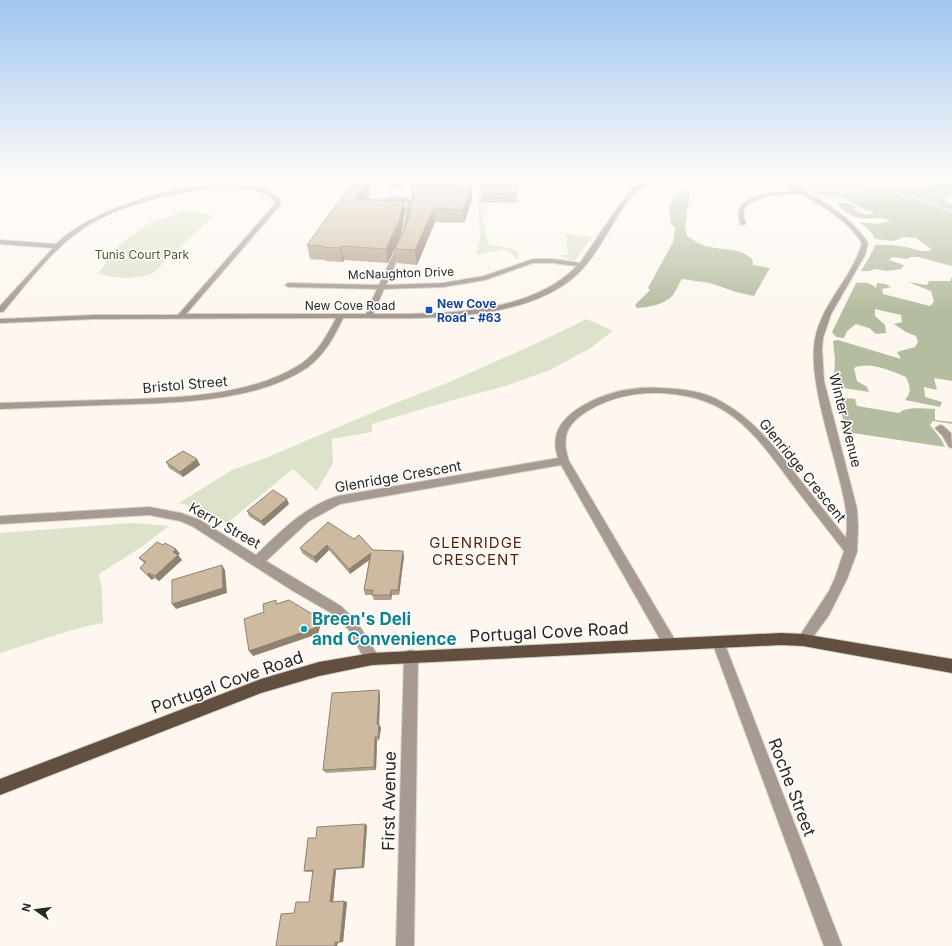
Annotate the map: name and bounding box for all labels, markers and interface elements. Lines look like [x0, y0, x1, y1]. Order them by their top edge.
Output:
park label: Tunis Court Park [95, 247, 190, 262]
street label: McNaughton Drive [348, 264, 454, 282]
place label: New Cove Road - #63 [437, 296, 502, 325]
street label: New Cove Road [305, 298, 395, 313]
marker: New Cove Road - #63 [424, 305, 434, 315]
street label: Winter Avenue [826, 371, 866, 469]
street label: Bristol Street [142, 372, 229, 396]
street label: Glenridge Crescent [756, 415, 850, 525]
street label: Glenridge Crescent [333, 456, 463, 496]
street label: Kerry Street [186, 498, 264, 552]
district label: GLENRIDGE CRESCENT [429, 533, 523, 569]
place label: Breen's Deli and Convenience [312, 609, 457, 649]
street label: Portugal Cove Road [469, 618, 629, 646]
marker: Breen's Deli and Convenience [299, 624, 309, 634]
street label: Portugal Cove Road [148, 647, 306, 717]
street label: Roche Street [764, 735, 820, 839]
street label: First Avenue [378, 751, 400, 851]
north arrow [16, 890, 56, 930]
text: N [18, 902, 34, 913]

